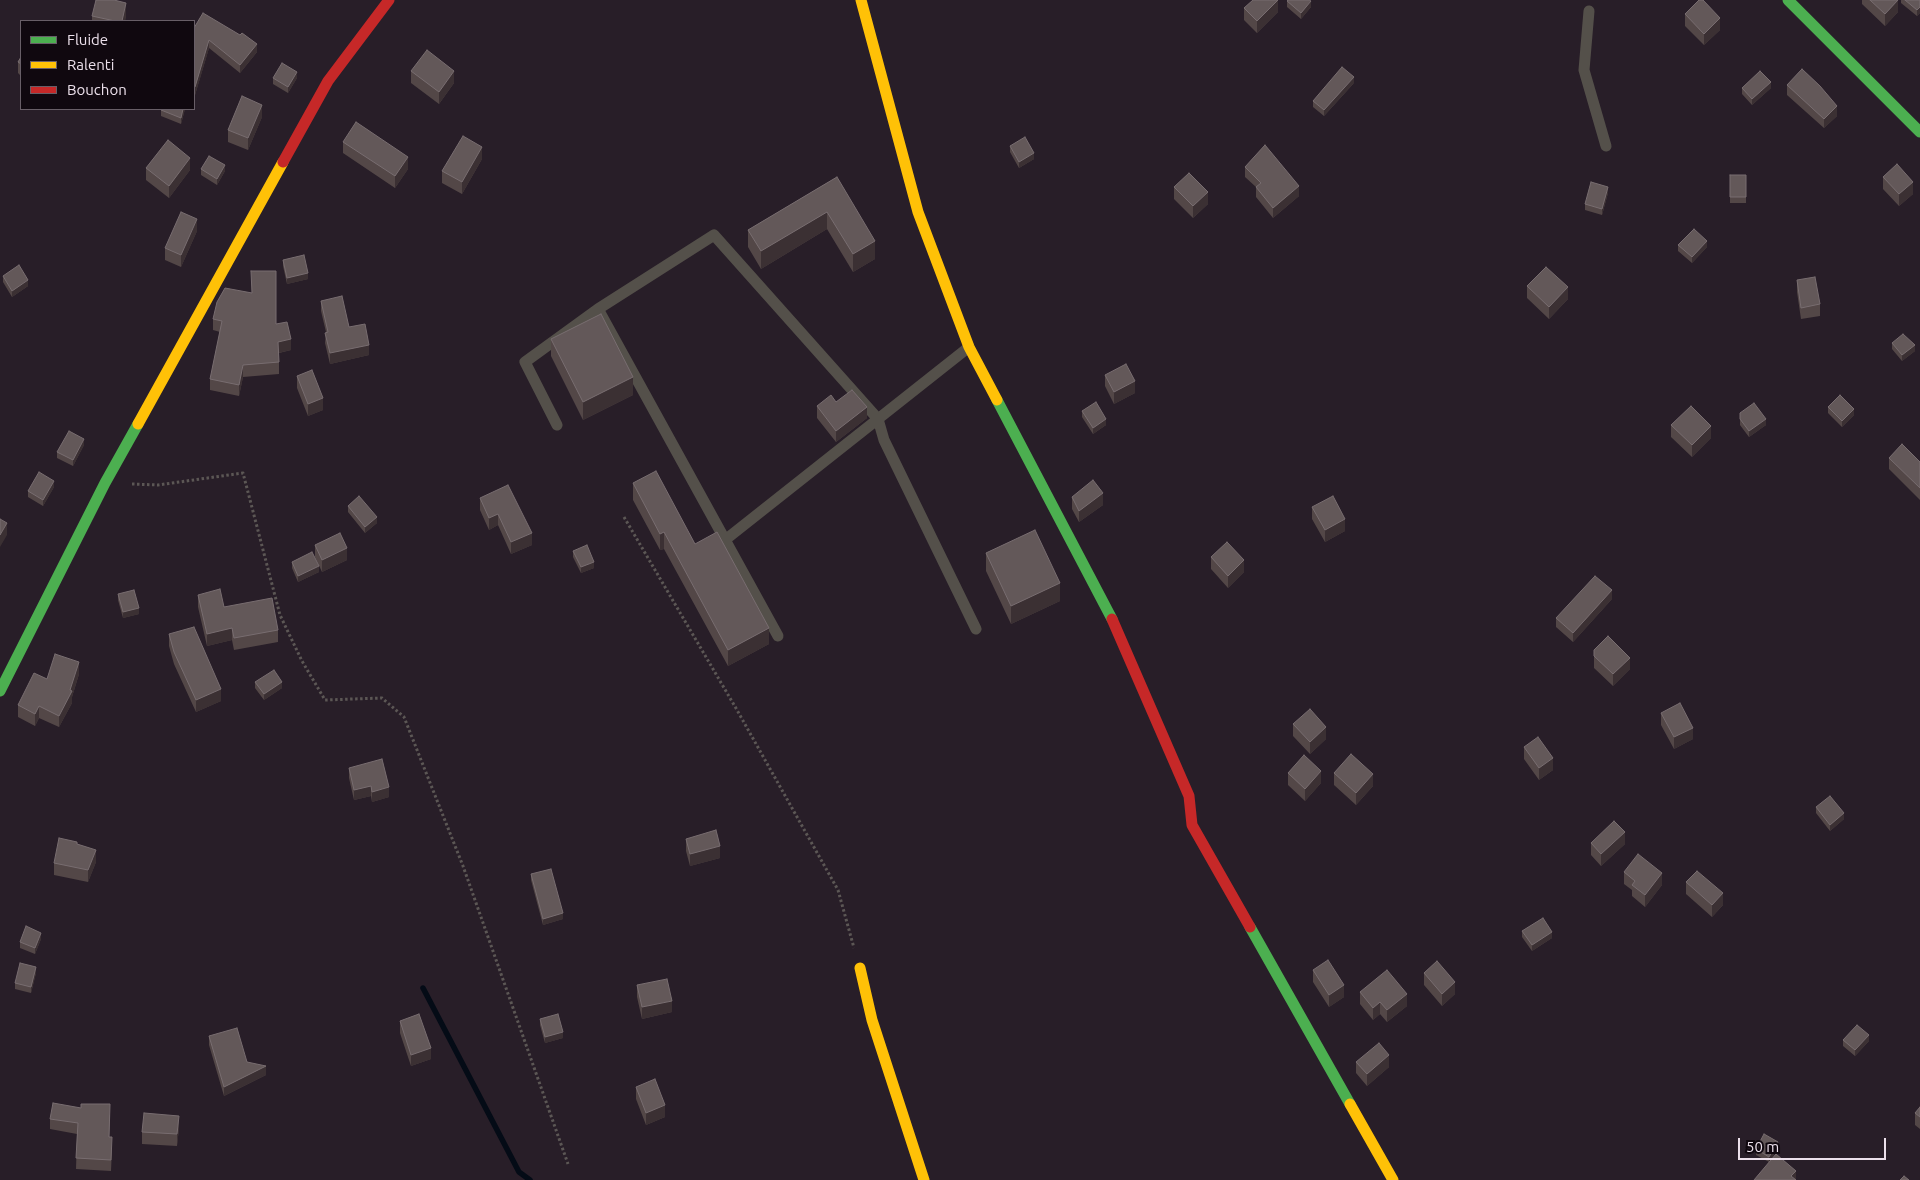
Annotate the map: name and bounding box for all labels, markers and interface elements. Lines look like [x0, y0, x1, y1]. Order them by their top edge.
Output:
legend [20, 20, 195, 110]
text: Fluide [67, 31, 108, 48]
text: Ralenti [67, 56, 114, 73]
text: Bouchon [67, 81, 127, 98]
scale bar [1740, 1128, 1888, 1160]
text: 50 m [1746, 1138, 1779, 1155]

